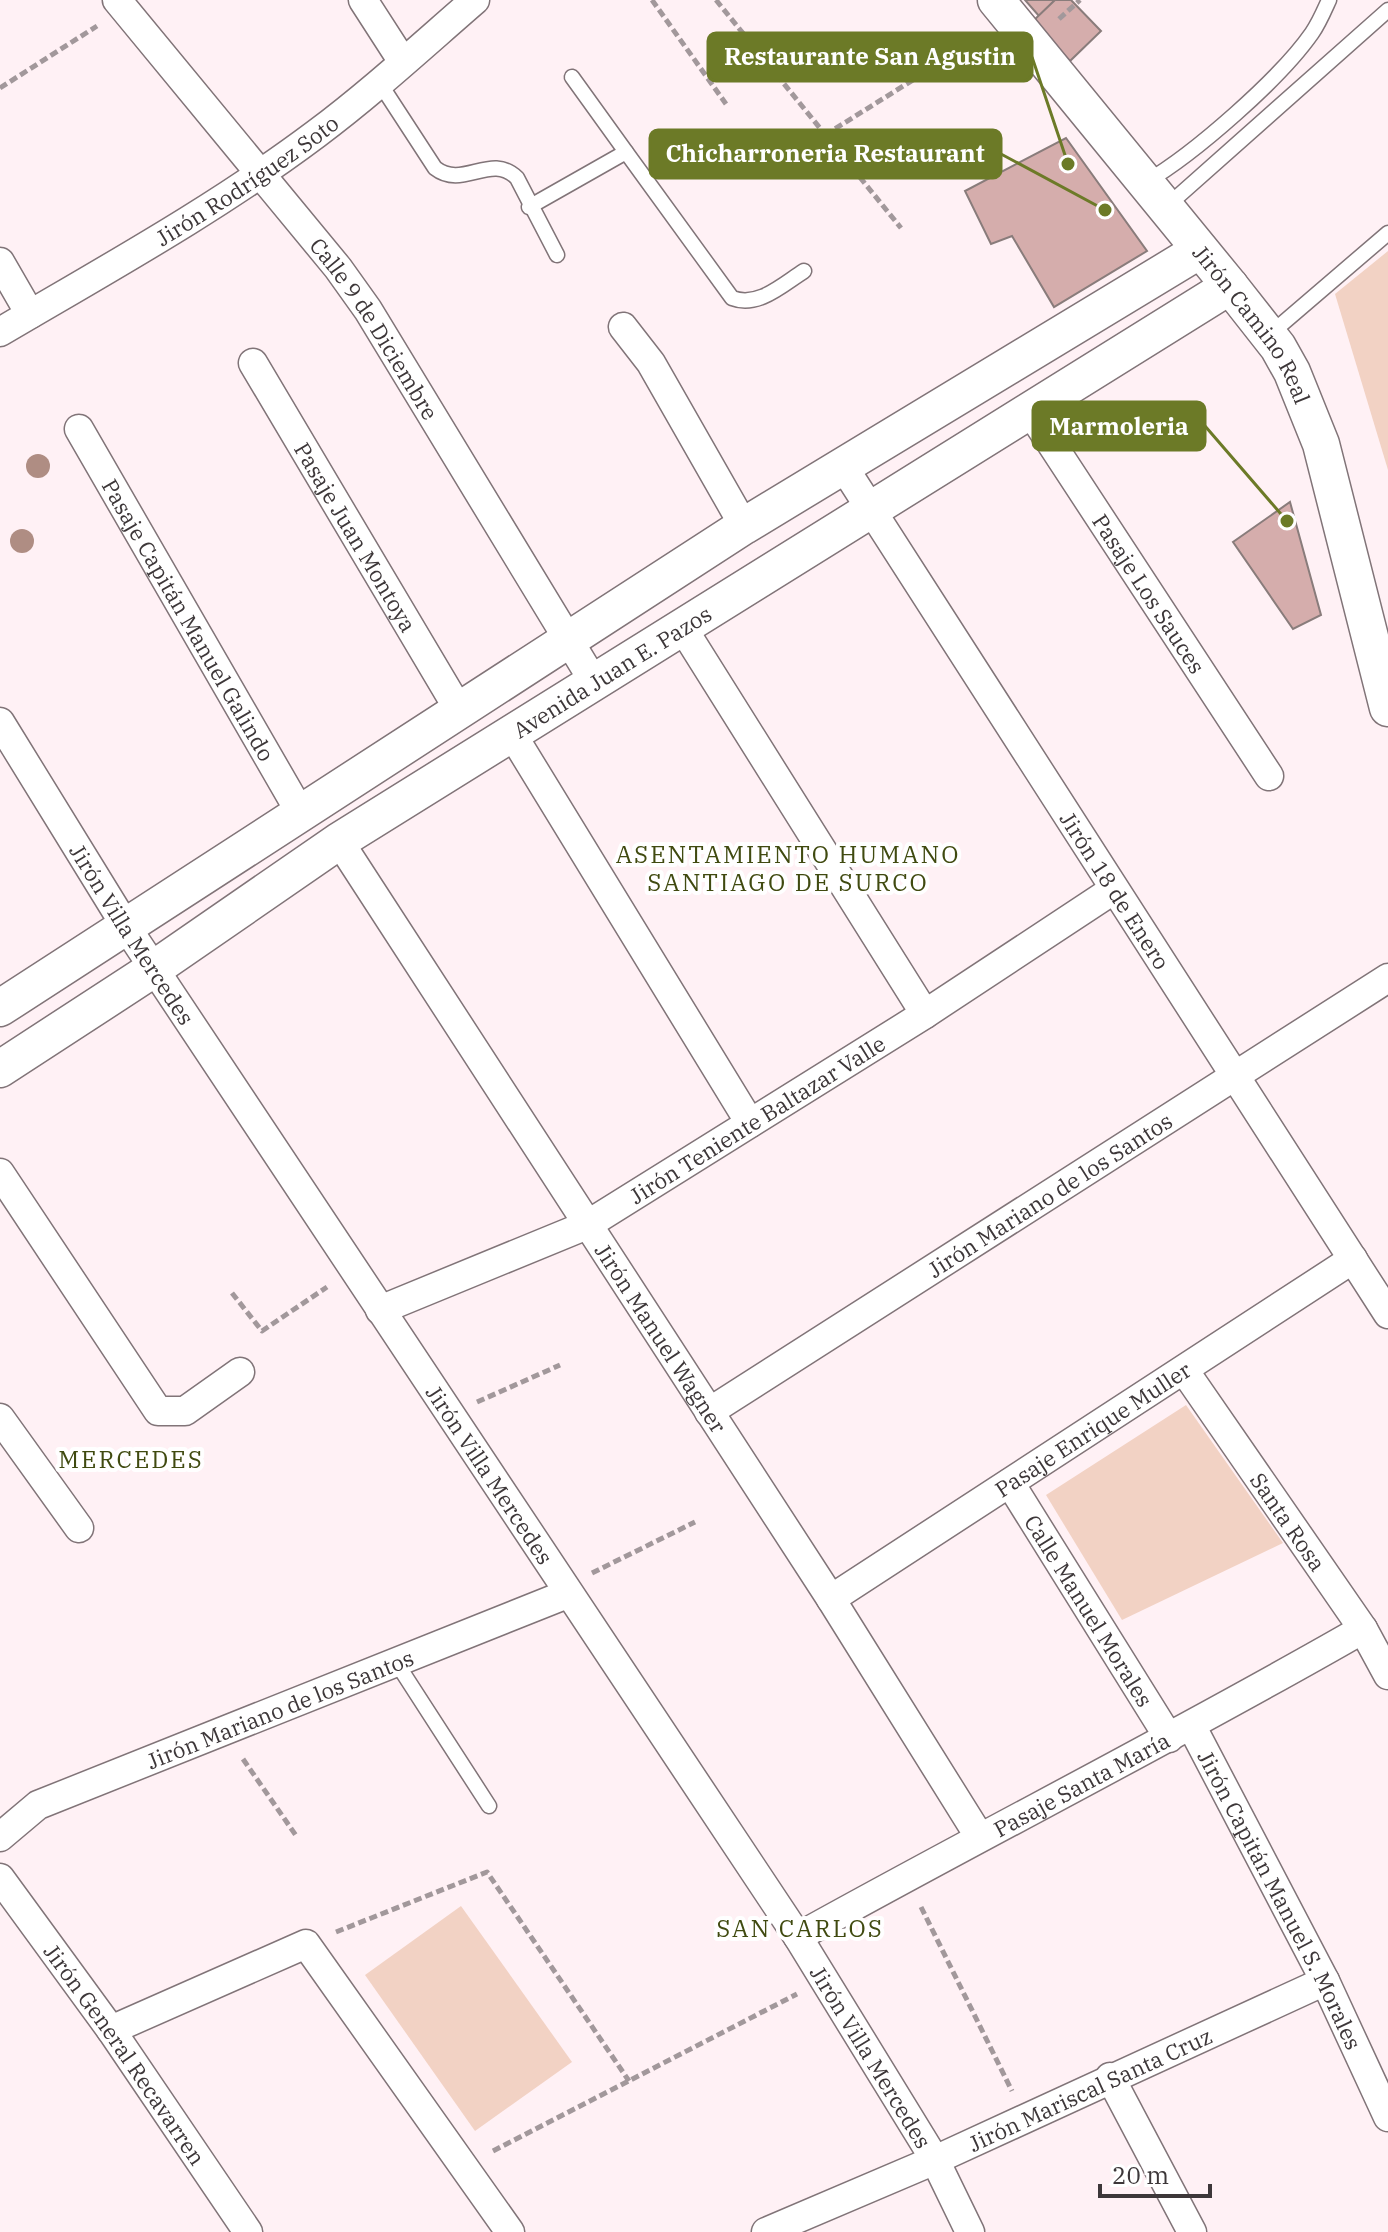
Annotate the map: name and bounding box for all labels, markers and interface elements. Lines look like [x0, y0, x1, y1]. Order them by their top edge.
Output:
callout: Restaurante San Agustin [708, 33, 1032, 81]
text: Restaurante San Agustin [724, 40, 1016, 72]
street label: Jirón Rodríguez Soto [150, 108, 344, 252]
callout: Chicharroneria Restaurant [650, 130, 1001, 178]
text: Chicharroneria Restaurant [665, 137, 985, 169]
street label: Calle 9 de Diciembre [304, 231, 446, 425]
street label: Jirón Camino Real [1187, 238, 1318, 408]
callout: Marmoleria [1033, 402, 1205, 450]
text: Marmoleria [1049, 410, 1189, 442]
street label: Pasaje Juan Montoya [289, 437, 424, 637]
street label: Pasaje Capitán Manuel Galindo [96, 473, 282, 766]
street label: Pasaje Los Sauces [1087, 508, 1212, 679]
street label: Avenida Juan E. Pazos [507, 598, 717, 744]
street label: Jirón 18 de Enero [1054, 805, 1177, 975]
street label: Jirón Villa Mercedes [64, 838, 202, 1030]
district label: ASENTAMIENTO HUMANO SANTIAGO DE SURCO [616, 838, 960, 898]
street label: Jirón Teniente Baltazar Valle [623, 1028, 890, 1210]
street label: Jirón Mariano de los Santos [922, 1105, 1177, 1283]
street label: Jirón Manuel Wagner [589, 1237, 734, 1438]
street label: Pasaje Enrique Muller [989, 1354, 1196, 1503]
street label: Jirón Villa Mercedes [420, 1379, 560, 1570]
district label: MERCEDES [58, 1443, 204, 1475]
street label: Santa Rosa [1244, 1466, 1333, 1576]
street label: Calle Manuel Morales [1019, 1509, 1160, 1712]
street label: Jirón Mariano de los Santos [142, 1642, 418, 1775]
street label: Pasaje Santa María [988, 1725, 1174, 1843]
street label: Jirón Capitán Manuel S. Morales [1192, 1745, 1369, 2054]
district label: SAN CARLOS [716, 1912, 884, 1944]
street label: Jirón General Recavarren [38, 1937, 213, 2170]
street label: Jirón Villa Mercedes [804, 1960, 939, 2153]
street label: Jirón Mariscal Santa Cruz [963, 2021, 1216, 2157]
scale bar [1100, 2148, 1210, 2198]
text: 20 m [1112, 2159, 1169, 2191]

